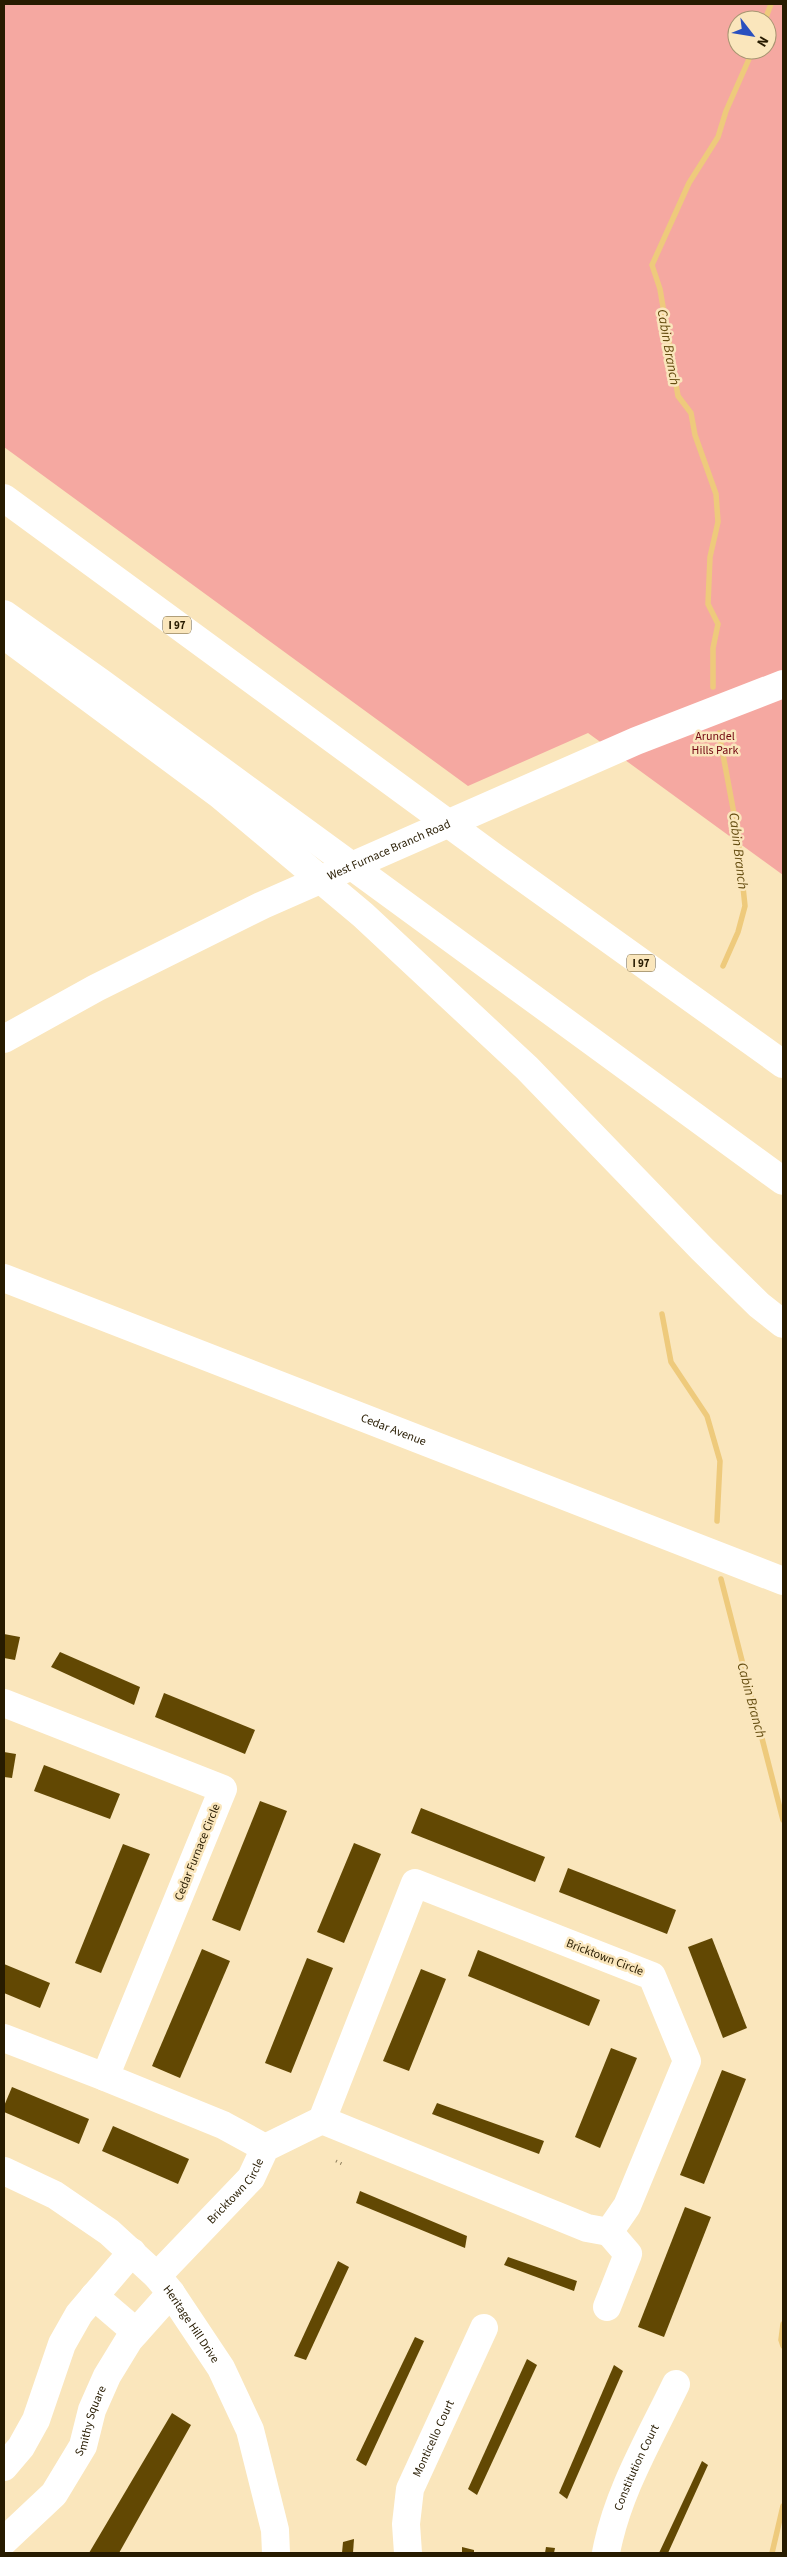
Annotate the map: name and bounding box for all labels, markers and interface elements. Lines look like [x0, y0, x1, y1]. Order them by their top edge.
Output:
north arrow [727, 10, 777, 60]
text: N [751, 32, 773, 50]
water label: Cabin Branch [651, 307, 685, 387]
road number: I 97 [163, 616, 191, 634]
park label: Arundel Hills Park [692, 728, 738, 759]
water label: Cabin Branch [723, 812, 753, 891]
street label: West Furnace Branch Road [325, 816, 453, 885]
road number: I 97 [627, 954, 655, 971]
street label: Cedar Avenue [358, 1410, 429, 1450]
water label: Cabin Branch [731, 1660, 771, 1740]
street label: Cedar Furnace Circle [170, 1801, 225, 1903]
street label: Bricktown Circle [564, 1935, 646, 1980]
street label: Bricktown Circle [203, 2155, 268, 2228]
street label: Heritage Hill Drive [159, 2282, 223, 2366]
street label: Smithy Square [71, 2383, 111, 2460]
street label: Monticello Court [409, 2397, 459, 2480]
street label: Constitution Court [610, 2422, 663, 2513]

